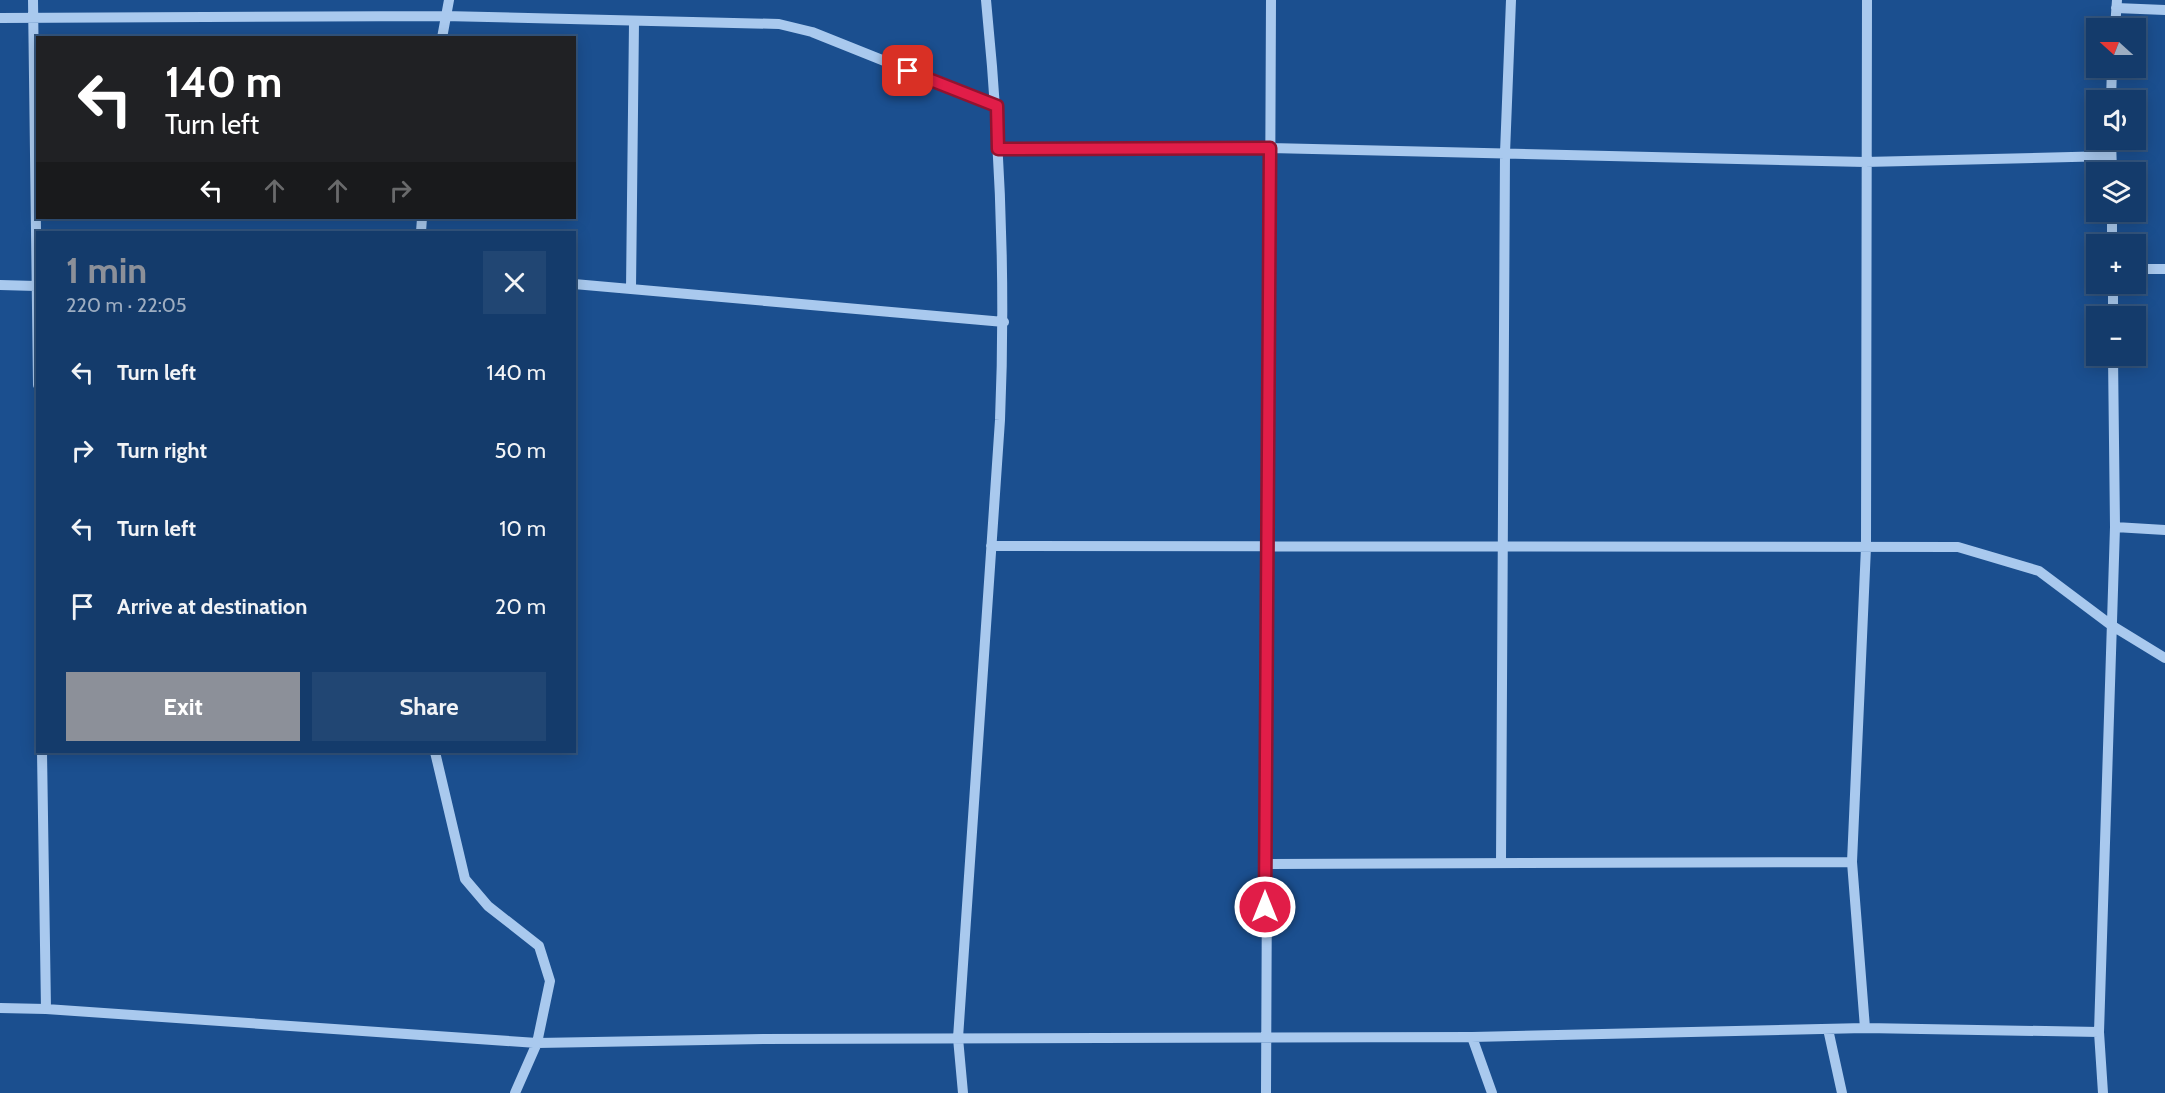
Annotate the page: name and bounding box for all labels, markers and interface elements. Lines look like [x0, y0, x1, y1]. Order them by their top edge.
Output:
north arrow [2086, 18, 2146, 78]
map controls [2086, 18, 2146, 366]
pin [882, 45, 933, 96]
icon: arrive [891, 54, 924, 87]
text: 140 m [165, 56, 282, 108]
icon: left [66, 60, 144, 138]
button: sound [2086, 90, 2146, 150]
text: Turn left [165, 108, 259, 141]
button: layers [2086, 162, 2146, 222]
icon: left [195, 174, 228, 207]
icon: ahead [258, 174, 291, 207]
icon: ahead [321, 174, 354, 207]
icon: right [384, 174, 417, 207]
button: + [2086, 234, 2146, 294]
text: 1 min [66, 248, 147, 292]
button: close [483, 251, 546, 314]
text: 220 m · 22:05 [66, 293, 187, 317]
button: − [2086, 306, 2146, 366]
icon: left [66, 356, 99, 389]
text: Turn left [117, 359, 196, 386]
text: 140 m [487, 359, 546, 386]
icon: right [66, 434, 99, 467]
text: Turn right [117, 437, 207, 464]
text: 50 m [494, 437, 546, 464]
icon: left [66, 512, 99, 545]
text: Turn left [117, 515, 196, 542]
text: 10 m [499, 515, 546, 542]
icon: arrive [66, 590, 99, 623]
text: Arrive at destination [117, 593, 307, 620]
text: 20 m [495, 593, 546, 620]
button: Exit [66, 672, 300, 741]
button: Share [312, 672, 546, 741]
position arrow [1233, 875, 1297, 939]

